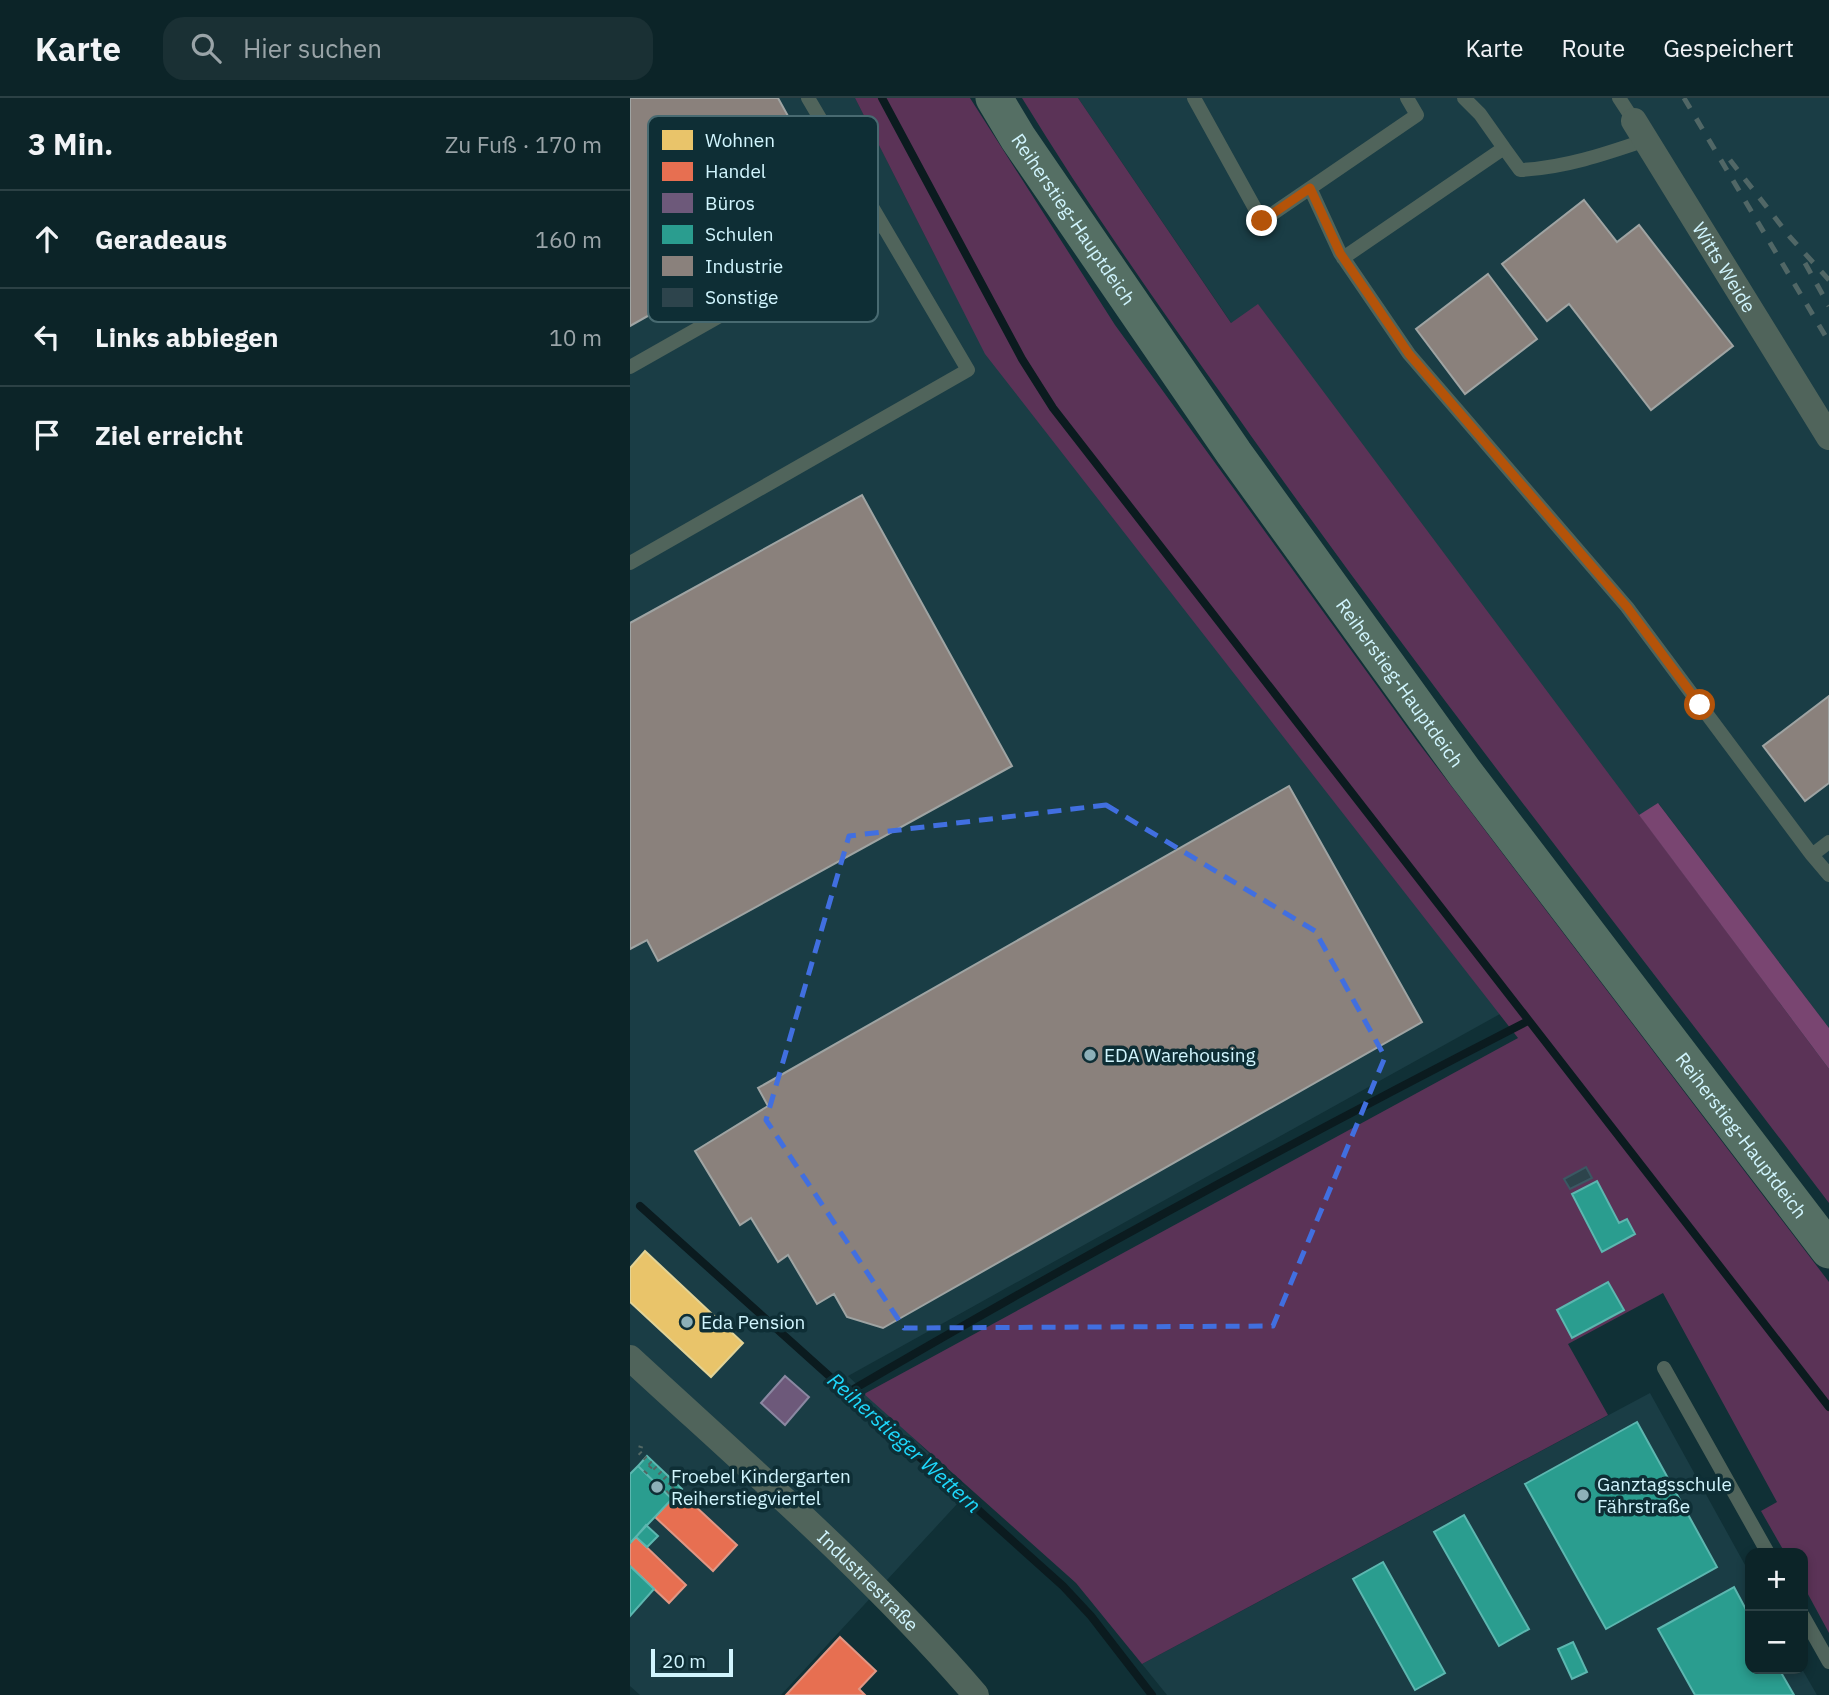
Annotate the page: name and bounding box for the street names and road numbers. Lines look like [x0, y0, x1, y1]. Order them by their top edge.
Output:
street label: Reiherstieg-Hauptdeich [1006, 129, 1141, 309]
street label: Witts Weide [1687, 218, 1761, 317]
street label: Reiherstieg-Hauptdeich [1331, 594, 1469, 772]
street label: Reiherstieg-Hauptdeich [1671, 1048, 1812, 1223]
street label: Industriestraße [812, 1525, 924, 1636]

